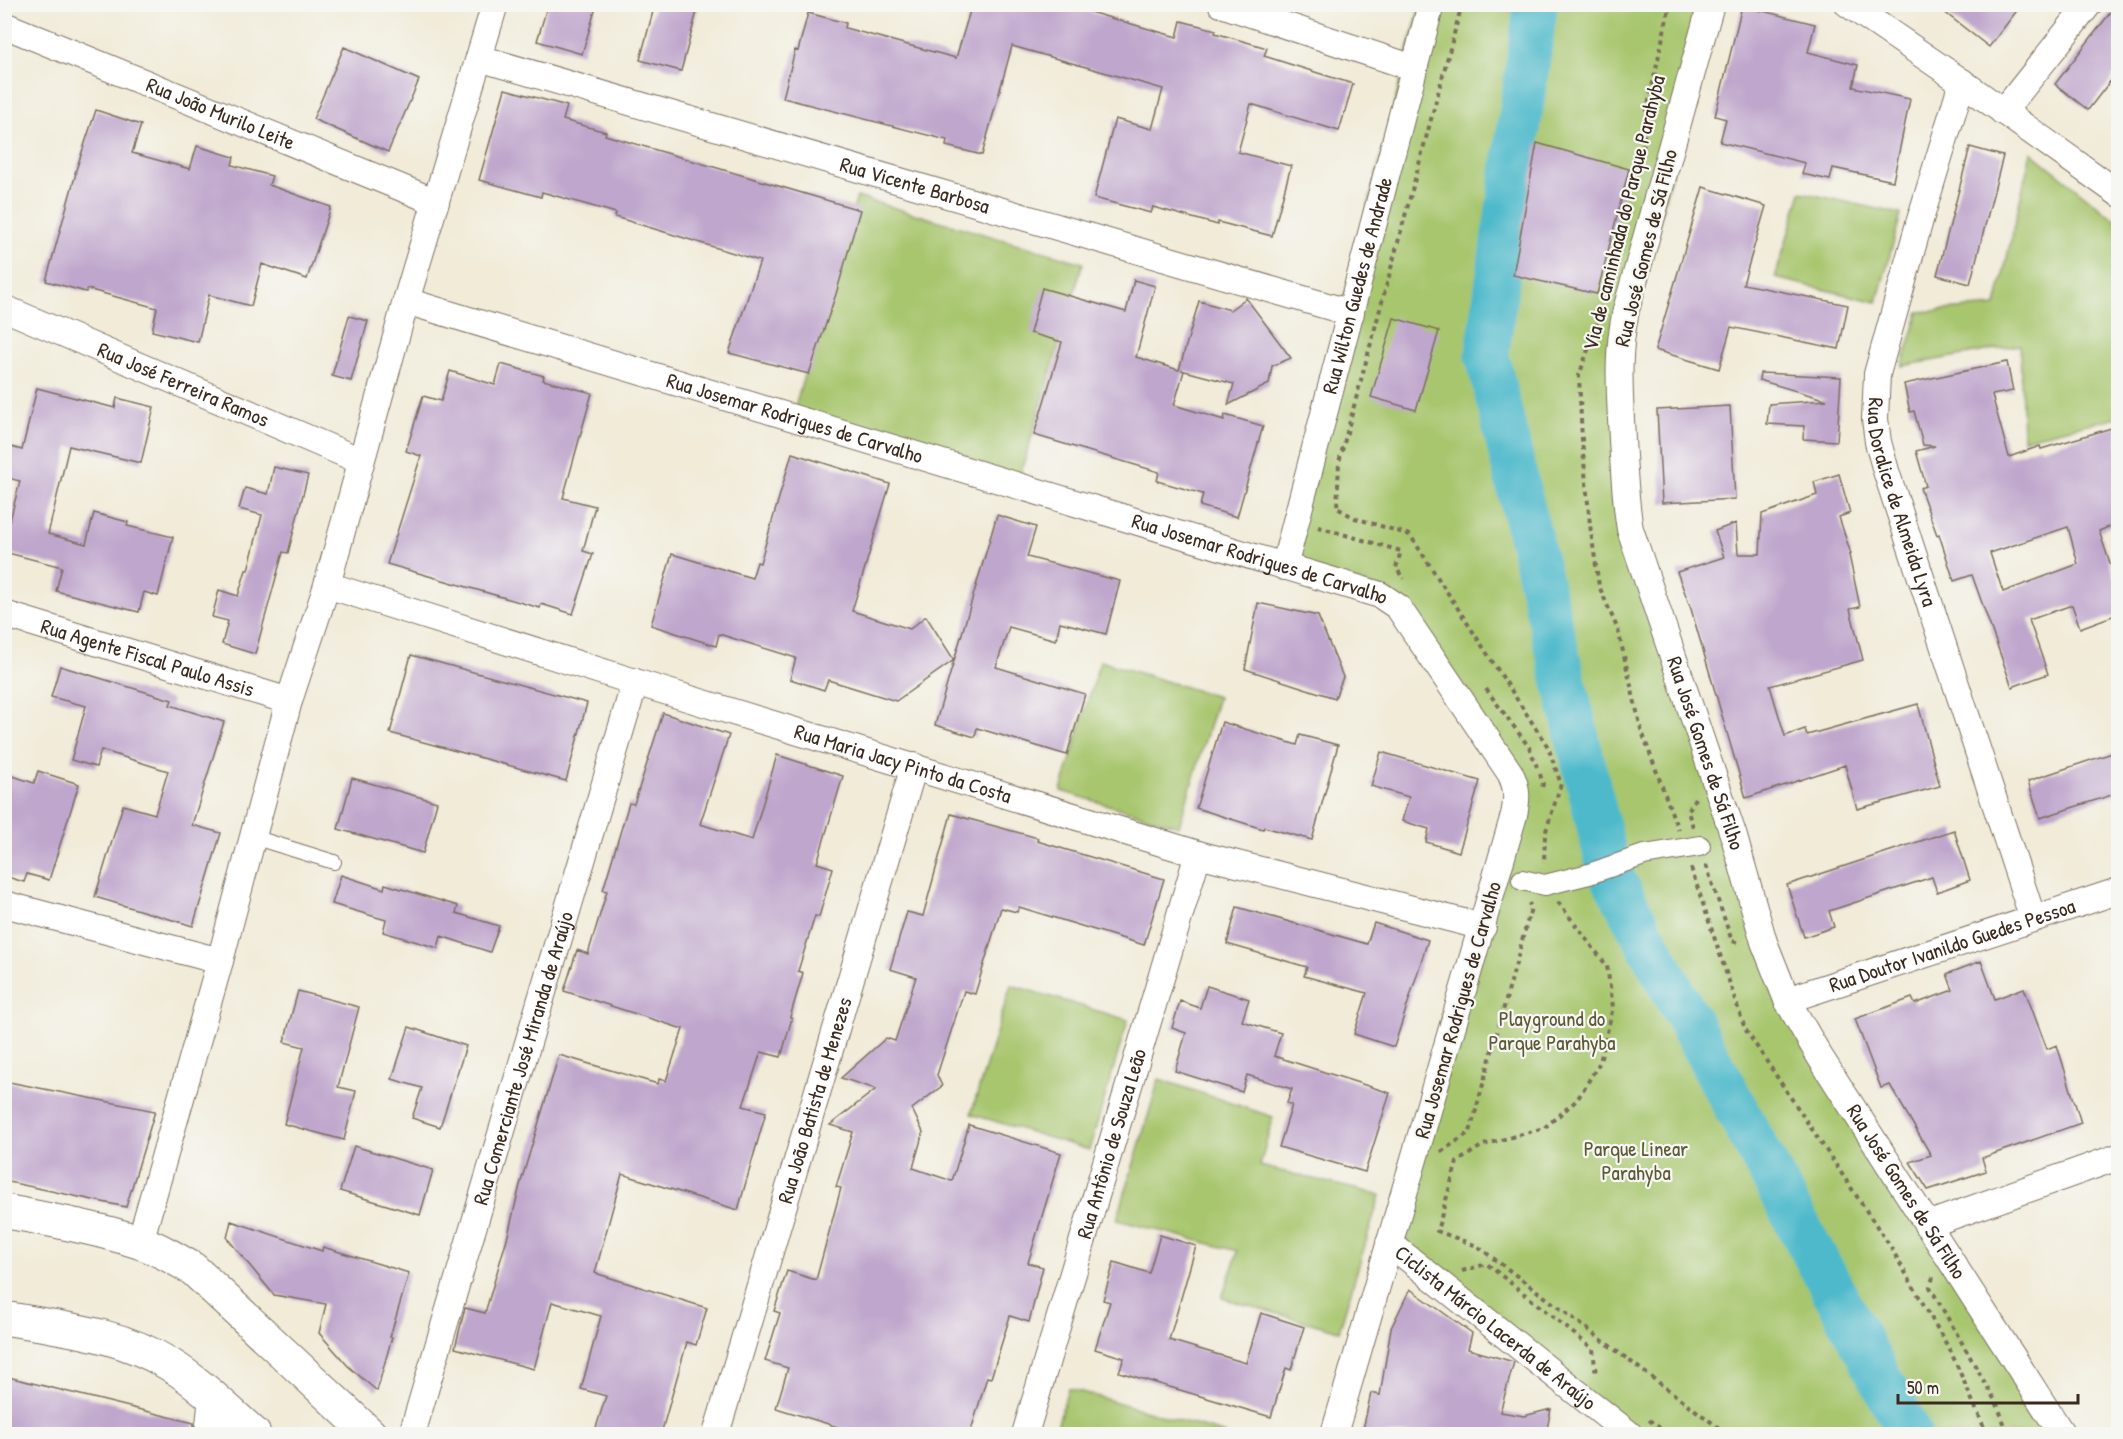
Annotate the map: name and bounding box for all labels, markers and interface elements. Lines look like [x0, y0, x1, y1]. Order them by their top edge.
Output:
street label: Rua João Murilo Leite [142, 70, 299, 157]
street label: Via de caminhada do Parque Parahyba [1575, 72, 1672, 353]
street label: Rua José Gomes de Sá Filho [1607, 146, 1684, 349]
street label: Rua Vicente Barbosa [837, 149, 993, 221]
street label: Rua Wilton Guedes de Andrade [1315, 174, 1399, 397]
street label: Rua José Ferreira Ramos [93, 335, 274, 434]
street label: Rua Josemar Rodrigues de Carvalho [663, 366, 926, 470]
street label: Rua Doralice de Almeida Lyra [1861, 397, 1944, 610]
street label: Rua Josemar Rodrigues de Carvalho [1129, 506, 1395, 611]
street label: Rua Agente Fiscal Paulo Assis [38, 611, 258, 703]
street label: Rua José Gomes de Sá Filho [1660, 652, 1752, 853]
street label: Rua Maria Jacy Pinto da Costa [791, 717, 1015, 810]
street label: Rua Josemar Rodrigues de Carvalho [1407, 878, 1508, 1142]
street label: Rua Doutor Ivanildo Guedes Pessoa [1825, 891, 2079, 999]
street label: Rua Comerciante José Miranda de Araújo [466, 908, 580, 1208]
street label: Rua João Batista de Menezes [770, 994, 859, 1207]
park label: Playground do Parque Parahyba [1489, 1004, 1615, 1057]
street label: Rua Antônio de Souza Leão [1069, 1045, 1153, 1242]
street label: Rua José Gomes de Sá Filho [1840, 1098, 1974, 1284]
park label: Parque Linear Parahyba [1584, 1134, 1688, 1187]
street label: Ciclista Márcio Lacerda de Araújo [1389, 1238, 1603, 1416]
scale bar [1898, 1367, 2078, 1405]
text: 50 m [1907, 1375, 1939, 1400]

